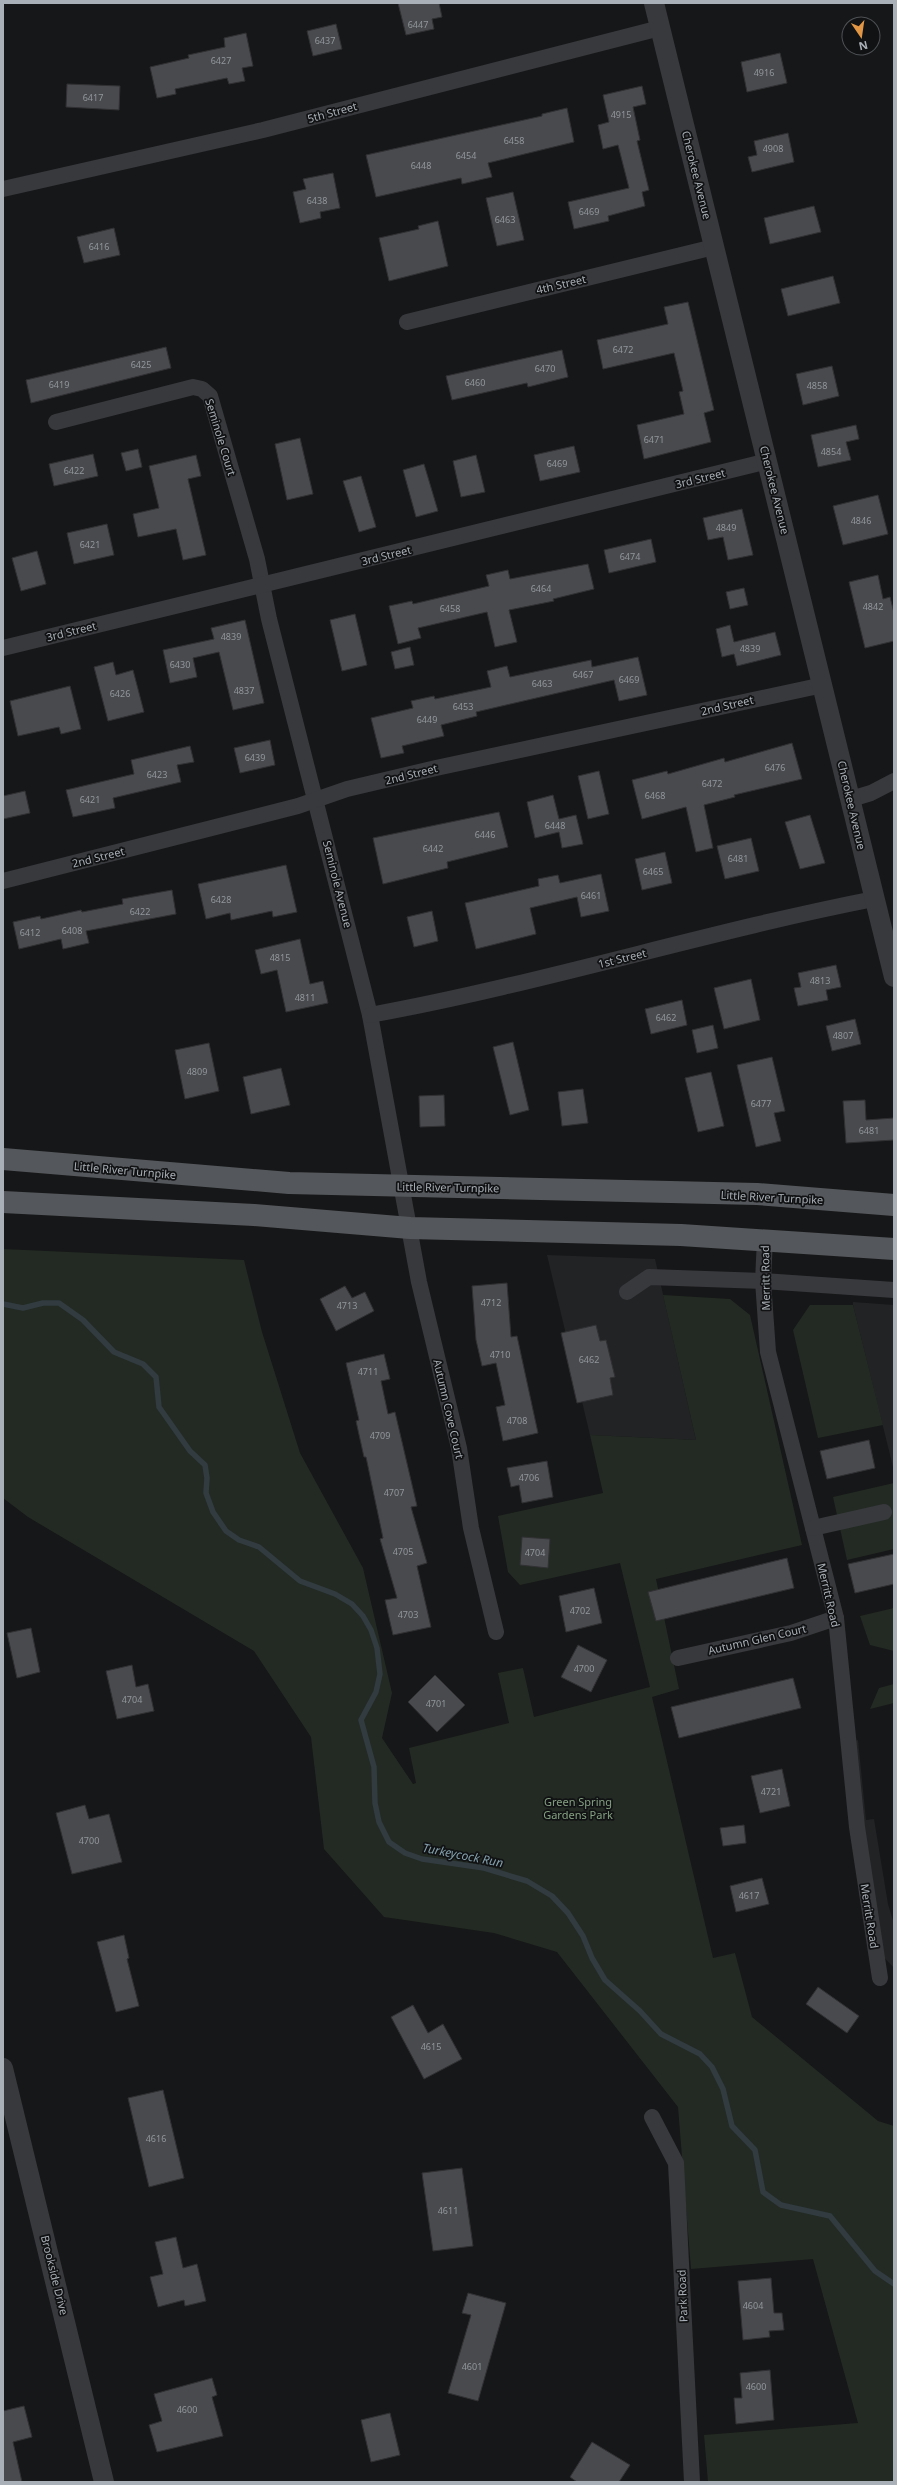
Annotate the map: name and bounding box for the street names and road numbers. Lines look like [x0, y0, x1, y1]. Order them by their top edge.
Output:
street label: 5th Street [306, 98, 358, 126]
street label: Cherokee Avenue [679, 129, 715, 221]
street label: 4th Street [535, 271, 587, 297]
street label: Seminole Court [202, 397, 240, 477]
street label: Cherokee Avenue [757, 444, 793, 536]
street label: 3rd Street [673, 465, 727, 491]
street label: 3rd Street [359, 542, 413, 568]
street label: 3rd Street [44, 618, 98, 644]
street label: 2nd Street [699, 692, 755, 718]
street label: Cherokee Avenue [834, 759, 870, 851]
street label: 2nd Street [383, 760, 439, 788]
street label: Seminole Avenue [320, 839, 356, 929]
street label: 2nd Street [70, 843, 126, 871]
street label: 1st Street [596, 945, 648, 971]
street label: Little River Turnpike [73, 1158, 177, 1182]
street label: Little River Turnpike [397, 1179, 499, 1195]
street label: Little River Turnpike [720, 1187, 824, 1207]
street label: Merritt Road [757, 1245, 773, 1311]
street label: Autumn Cove Court [430, 1358, 468, 1460]
street label: Merritt Road [814, 1561, 844, 1629]
street label: Autumn Glen Court [707, 1620, 808, 1658]
street label: Merritt Road [857, 1883, 883, 1949]
street label: Brookside Drive [38, 2234, 72, 2316]
street label: Park Road [674, 2269, 690, 2323]

